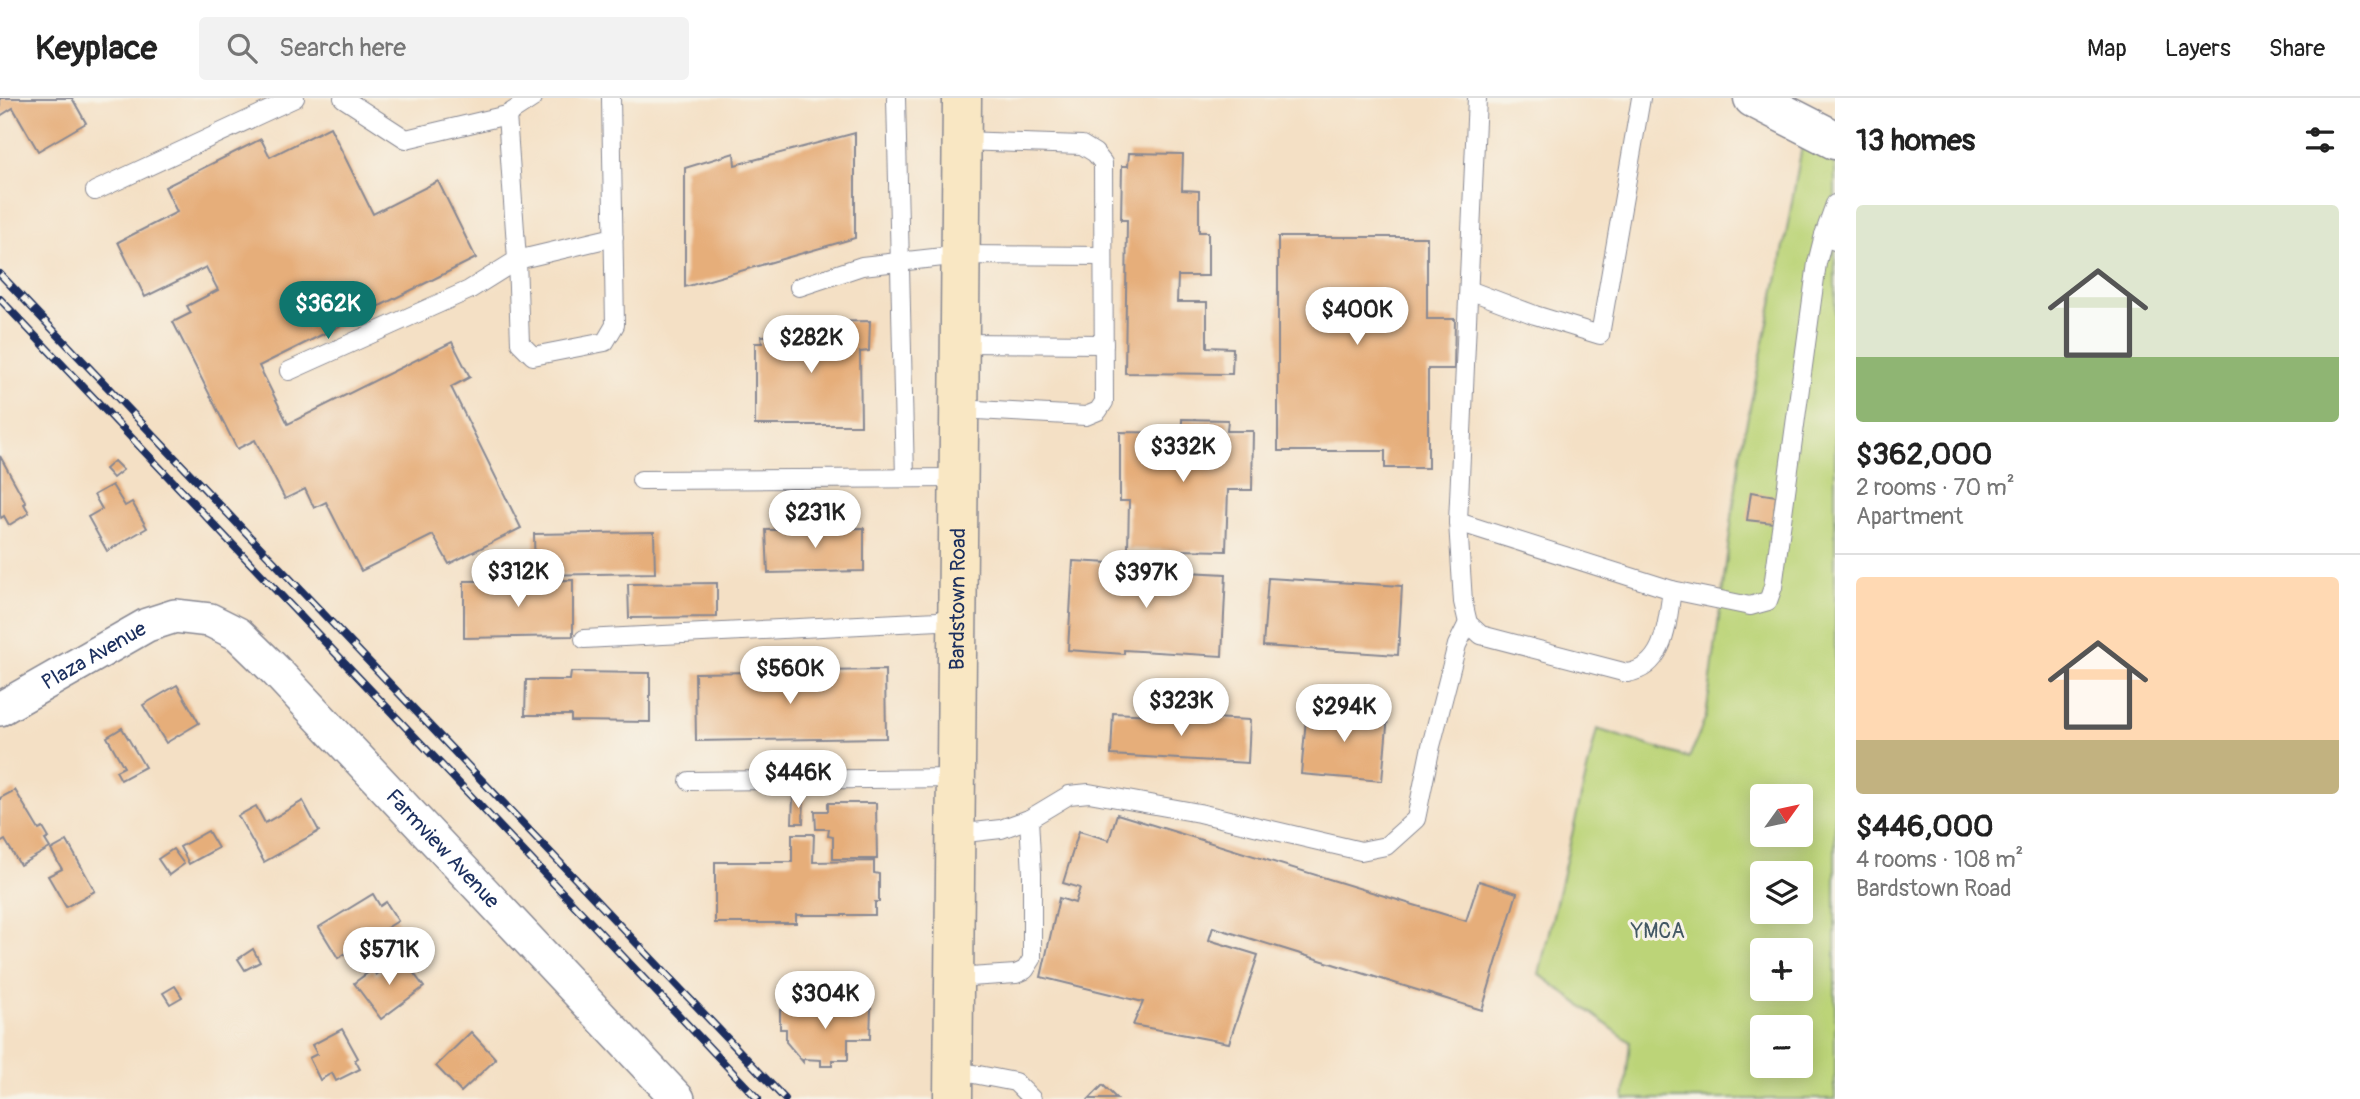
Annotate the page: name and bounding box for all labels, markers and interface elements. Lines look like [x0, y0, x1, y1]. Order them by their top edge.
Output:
search box [199, 17, 689, 80]
text: Keyplace [35, 28, 157, 69]
icon: search [223, 29, 261, 67]
text: Search here [279, 32, 406, 64]
text: Map [2087, 34, 2127, 63]
text: Layers [2165, 34, 2231, 63]
text: Share [2269, 34, 2325, 63]
icon: filters [2301, 121, 2339, 159]
text: 13 homes [1856, 122, 1975, 159]
icon: home [2035, 250, 2161, 376]
pin: $362K [279, 282, 377, 341]
pin: $400K [1308, 288, 1406, 347]
text: $362K [295, 289, 361, 318]
text: $400K [1321, 295, 1393, 324]
pin: $282K [762, 316, 860, 375]
text: $282K [779, 323, 843, 352]
pin: $332K [1134, 424, 1232, 484]
text: $332K [1151, 432, 1215, 461]
text: $362,000 [1856, 436, 1992, 473]
text: 2 rooms · 70 m² [1856, 473, 2015, 502]
pin: $231K [766, 490, 864, 550]
text: $231K [785, 498, 845, 527]
text: Apartment [1856, 502, 1963, 531]
street label: Bardstown Road [944, 528, 972, 670]
pin: $312K [469, 550, 567, 609]
pin: $397K [1097, 550, 1195, 610]
text: $312K [487, 557, 549, 586]
text: $397K [1114, 558, 1178, 587]
street label: Plaza Avenue [37, 615, 152, 696]
icon: home [2035, 622, 2161, 748]
pin: $560K [741, 646, 839, 706]
text: $560K [756, 654, 824, 683]
pin: $323K [1132, 678, 1230, 738]
pin: $294K [1295, 684, 1393, 744]
text: $323K [1149, 686, 1213, 715]
text: $294K [1312, 692, 1376, 721]
pin: $446K [749, 750, 847, 810]
text: $446K [765, 758, 831, 787]
street label: Farmview Avenue [380, 784, 506, 915]
north arrow [1750, 784, 1813, 847]
map controls [1750, 784, 1813, 1078]
text: $446,000 [1856, 808, 1994, 845]
text: 4 rooms · 108 m² [1856, 845, 2023, 874]
button: layers [1750, 861, 1813, 924]
text: Bardstown Road [1856, 874, 2012, 903]
park label: YMCA [1630, 918, 1685, 945]
pin: $571K [340, 928, 438, 987]
text: $571K [359, 935, 419, 964]
button: + [1750, 938, 1813, 1001]
pin: $304K [776, 972, 874, 1031]
text: $304K [791, 979, 859, 1008]
button: − [1750, 1015, 1813, 1078]

